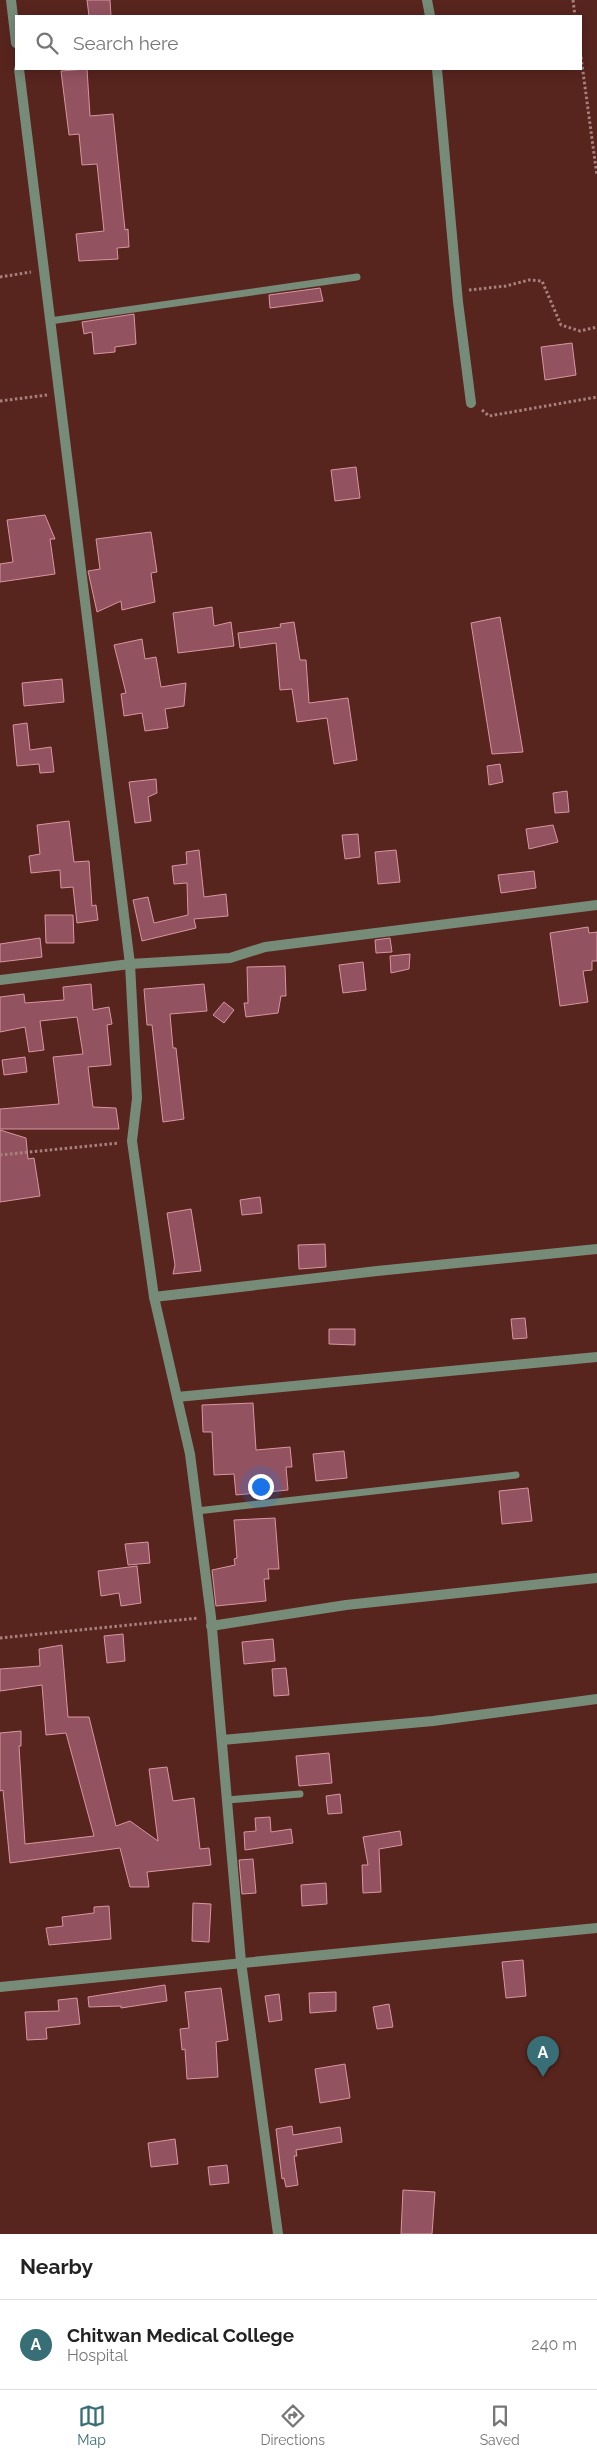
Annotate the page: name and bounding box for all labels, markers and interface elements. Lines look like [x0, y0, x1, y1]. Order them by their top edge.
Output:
search box [15, 15, 582, 70]
icon: search [33, 29, 61, 57]
text: Search here [73, 32, 179, 54]
your location [248, 1474, 274, 1500]
pin: A [527, 2036, 559, 2077]
text: Nearby [20, 2254, 93, 2279]
text: Chitwan Medical College [67, 2324, 294, 2346]
text: A [31, 2335, 41, 2354]
text: 240 m [531, 2335, 577, 2354]
text: Hospital [67, 2346, 128, 2365]
tab: Map [77, 2402, 106, 2448]
tab: Directions [260, 2402, 325, 2448]
tab: Saved [480, 2402, 520, 2448]

